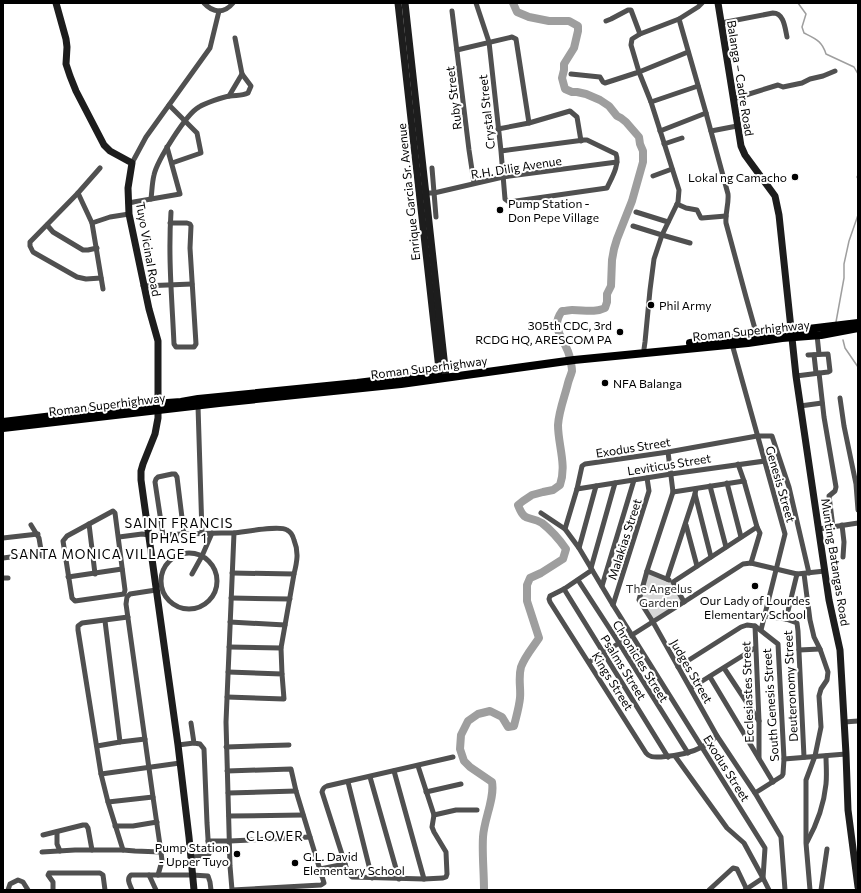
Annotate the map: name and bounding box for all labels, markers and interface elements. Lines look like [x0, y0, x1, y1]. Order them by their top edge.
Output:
street label: Balanga – Cadre Road [725, 19, 757, 137]
street label: Ruby Street [442, 65, 464, 131]
street label: Crystal Street [475, 74, 497, 150]
street label: Enrique Garcia Sr. Avenue [394, 123, 422, 261]
street label: R.H. Dilig Avenue [470, 153, 562, 181]
place label: Lokal ng Camacho [688, 170, 787, 184]
marker: Lokal ng Camacho [790, 172, 800, 182]
place label: Pump Station - Don Pepe Village [508, 196, 599, 224]
street label: Tuyo Vicinal Road [134, 201, 164, 297]
marker: Pump Station - Don Pepe Village [495, 205, 505, 215]
place label: Phil Army [659, 298, 711, 312]
marker: Phil Army [646, 300, 656, 310]
street label: Roman Superhighway [692, 317, 810, 343]
place label: 305th CDC, 3rd RCDG HQ, ARESCOM PA [475, 318, 612, 346]
marker: 305th CDC, 3rd RCDG HQ, ARESCOM PA [615, 327, 625, 337]
street label: Roman Superhighway [370, 353, 488, 381]
place label: NFA Balanga [613, 376, 682, 390]
marker: NFA Balanga [600, 378, 610, 388]
street label: Roman Superhighway [48, 390, 166, 418]
street label: Exodus Street [595, 434, 672, 460]
street label: Genesis Street [763, 444, 799, 524]
street label: Leviticus Street [626, 450, 712, 478]
street label: Malakias Street [604, 497, 644, 581]
street label: Munting Batangas Road [819, 497, 853, 627]
district label: SAINT FRANCIS PHASE 1 [125, 515, 233, 546]
district label: SANTA MONICA VILLAGE [11, 546, 185, 562]
park label: The Angelus Garden [626, 581, 692, 609]
marker: Our Lady of Lourdes Elementary School [750, 581, 760, 591]
place label: Our Lady of Lourdes Elementary School [700, 593, 810, 621]
street label: Chronicles Street [610, 618, 672, 705]
street label: Deuteronomy Street [780, 630, 800, 742]
street label: Psalms Street [598, 632, 650, 702]
street label: Judges Street [667, 637, 716, 706]
street label: Ecclesiastes Street [738, 641, 756, 743]
street label: South Genesis Street [759, 648, 781, 762]
street label: Kings Street [590, 649, 637, 713]
street label: Exodus Street [701, 732, 753, 804]
district label: CLOVER [246, 828, 304, 844]
place label: Pump Station - Upper Tuyo [155, 840, 229, 868]
marker: Pump Station - Upper Tuyo [232, 849, 242, 859]
place label: G.L. David Elementary School [303, 849, 405, 877]
marker: G.L. David Elementary School [290, 858, 300, 868]

